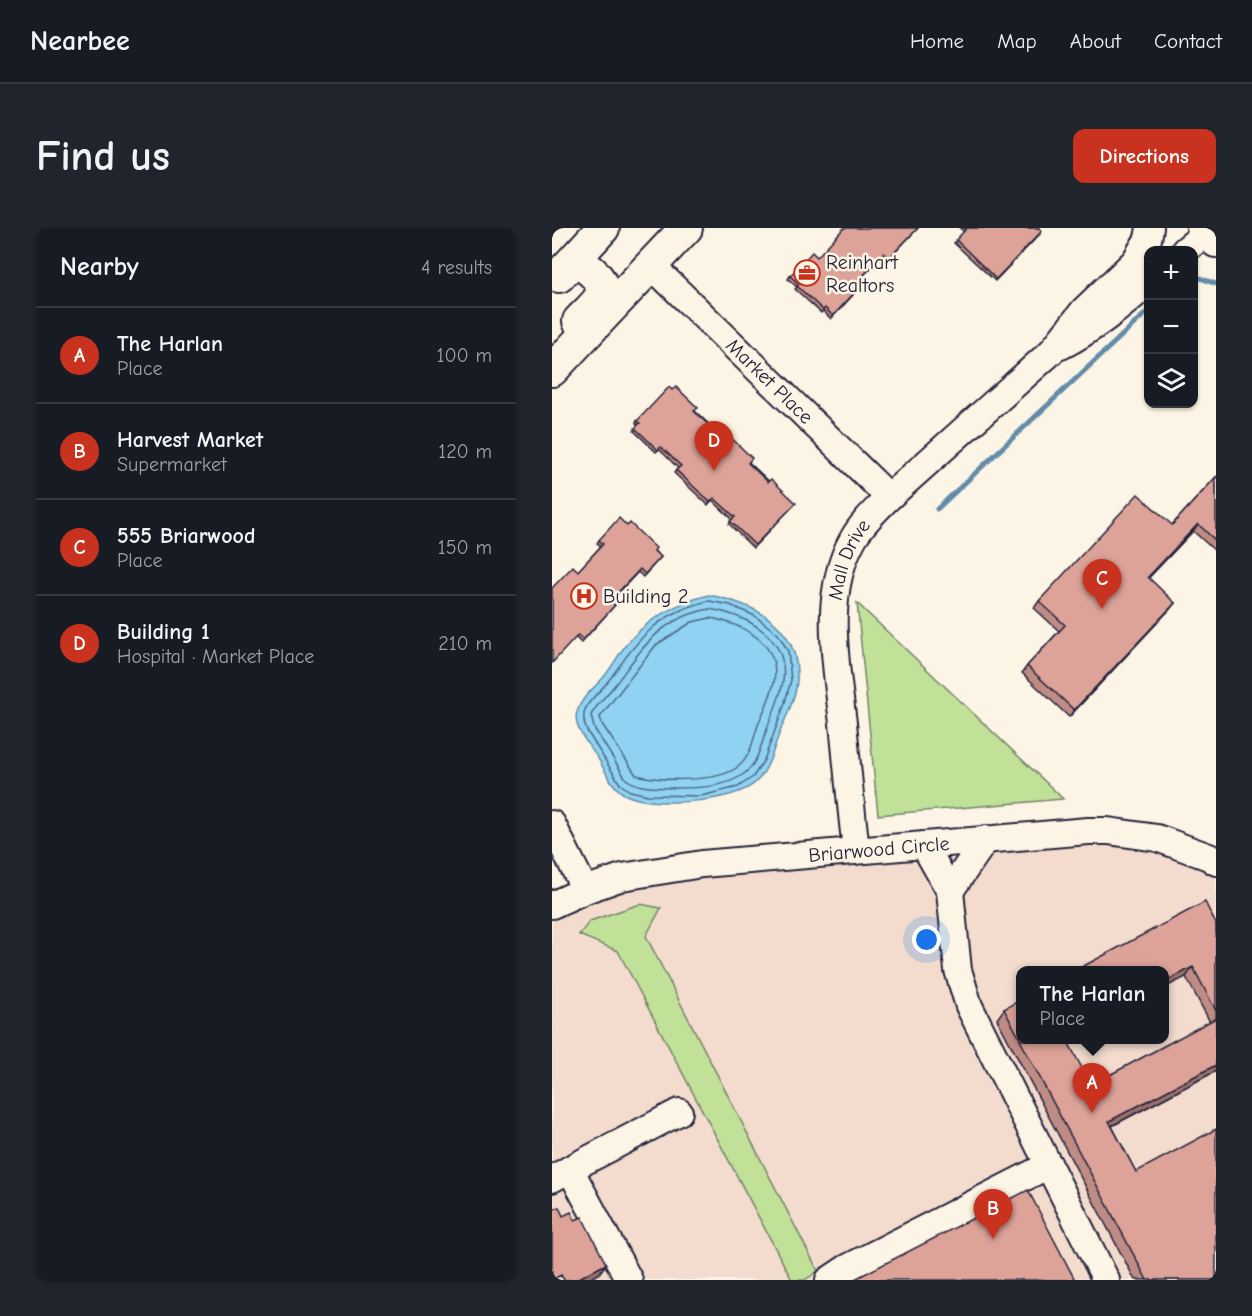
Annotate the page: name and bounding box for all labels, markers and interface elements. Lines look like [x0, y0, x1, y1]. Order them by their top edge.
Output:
text: Nearbee [30, 25, 130, 57]
text: Home [910, 29, 964, 53]
text: Map [997, 29, 1037, 53]
text: About [1070, 29, 1121, 53]
text: Contact [1154, 29, 1222, 53]
button: Directions [1073, 129, 1216, 183]
text: Find us [36, 132, 170, 181]
map controls [1144, 246, 1198, 408]
button: + [1144, 246, 1198, 300]
place label: Reinhart Realtors [826, 251, 899, 297]
text: Nearby [60, 252, 139, 282]
text: 4 results [421, 256, 492, 279]
office icon: Reinhart Realtors [792, 258, 822, 288]
button: − [1144, 300, 1198, 354]
text: The Harlan [117, 331, 223, 357]
street label: Market Place [721, 334, 818, 429]
text: A [74, 344, 85, 367]
text: 100 m [437, 344, 492, 367]
button: layers [1144, 354, 1198, 408]
text: Place [117, 357, 163, 380]
pin: D [694, 422, 734, 471]
text: Harvest Market [117, 427, 263, 453]
text: B [73, 440, 86, 463]
text: 120 m [438, 440, 492, 463]
text: Supermarket [117, 453, 227, 476]
street label: Mall Drive [824, 515, 875, 602]
text: 555 Briarwood [117, 523, 255, 549]
text: C [73, 536, 86, 559]
text: 150 m [438, 536, 492, 559]
text: Place [117, 549, 163, 572]
pin: C [1082, 560, 1122, 609]
hospital icon: Building 2 [569, 581, 599, 611]
place label: Building 2 [603, 585, 688, 608]
text: Building 1 [117, 619, 210, 645]
text: D [73, 632, 86, 655]
text: 210 m [438, 632, 492, 655]
text: Hospital · Market Place [117, 645, 314, 668]
street label: Briarwood Circle [807, 832, 950, 867]
your location [912, 925, 941, 954]
popup [1016, 966, 1169, 1044]
text: The Harlan [1040, 981, 1145, 1007]
text: Place [1040, 1007, 1085, 1030]
pin: A [1072, 1064, 1112, 1113]
pin: B [974, 1190, 1012, 1239]

